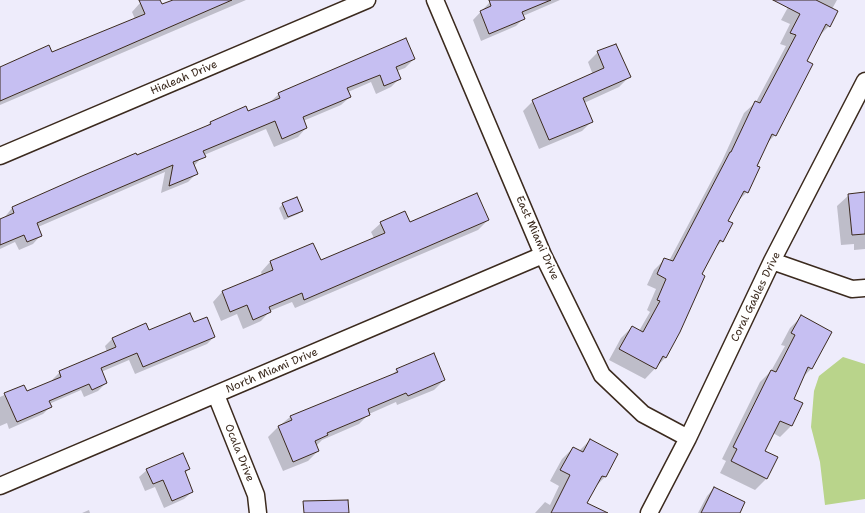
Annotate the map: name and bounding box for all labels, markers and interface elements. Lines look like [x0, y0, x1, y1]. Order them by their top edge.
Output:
street label: Hialeah Drive [149, 58, 219, 98]
street label: East Miami Drive [512, 194, 562, 282]
street label: Coral Gables Drive [728, 250, 784, 344]
street label: North Miami Drive [224, 346, 320, 396]
street label: Ocala Drive [221, 422, 257, 484]

